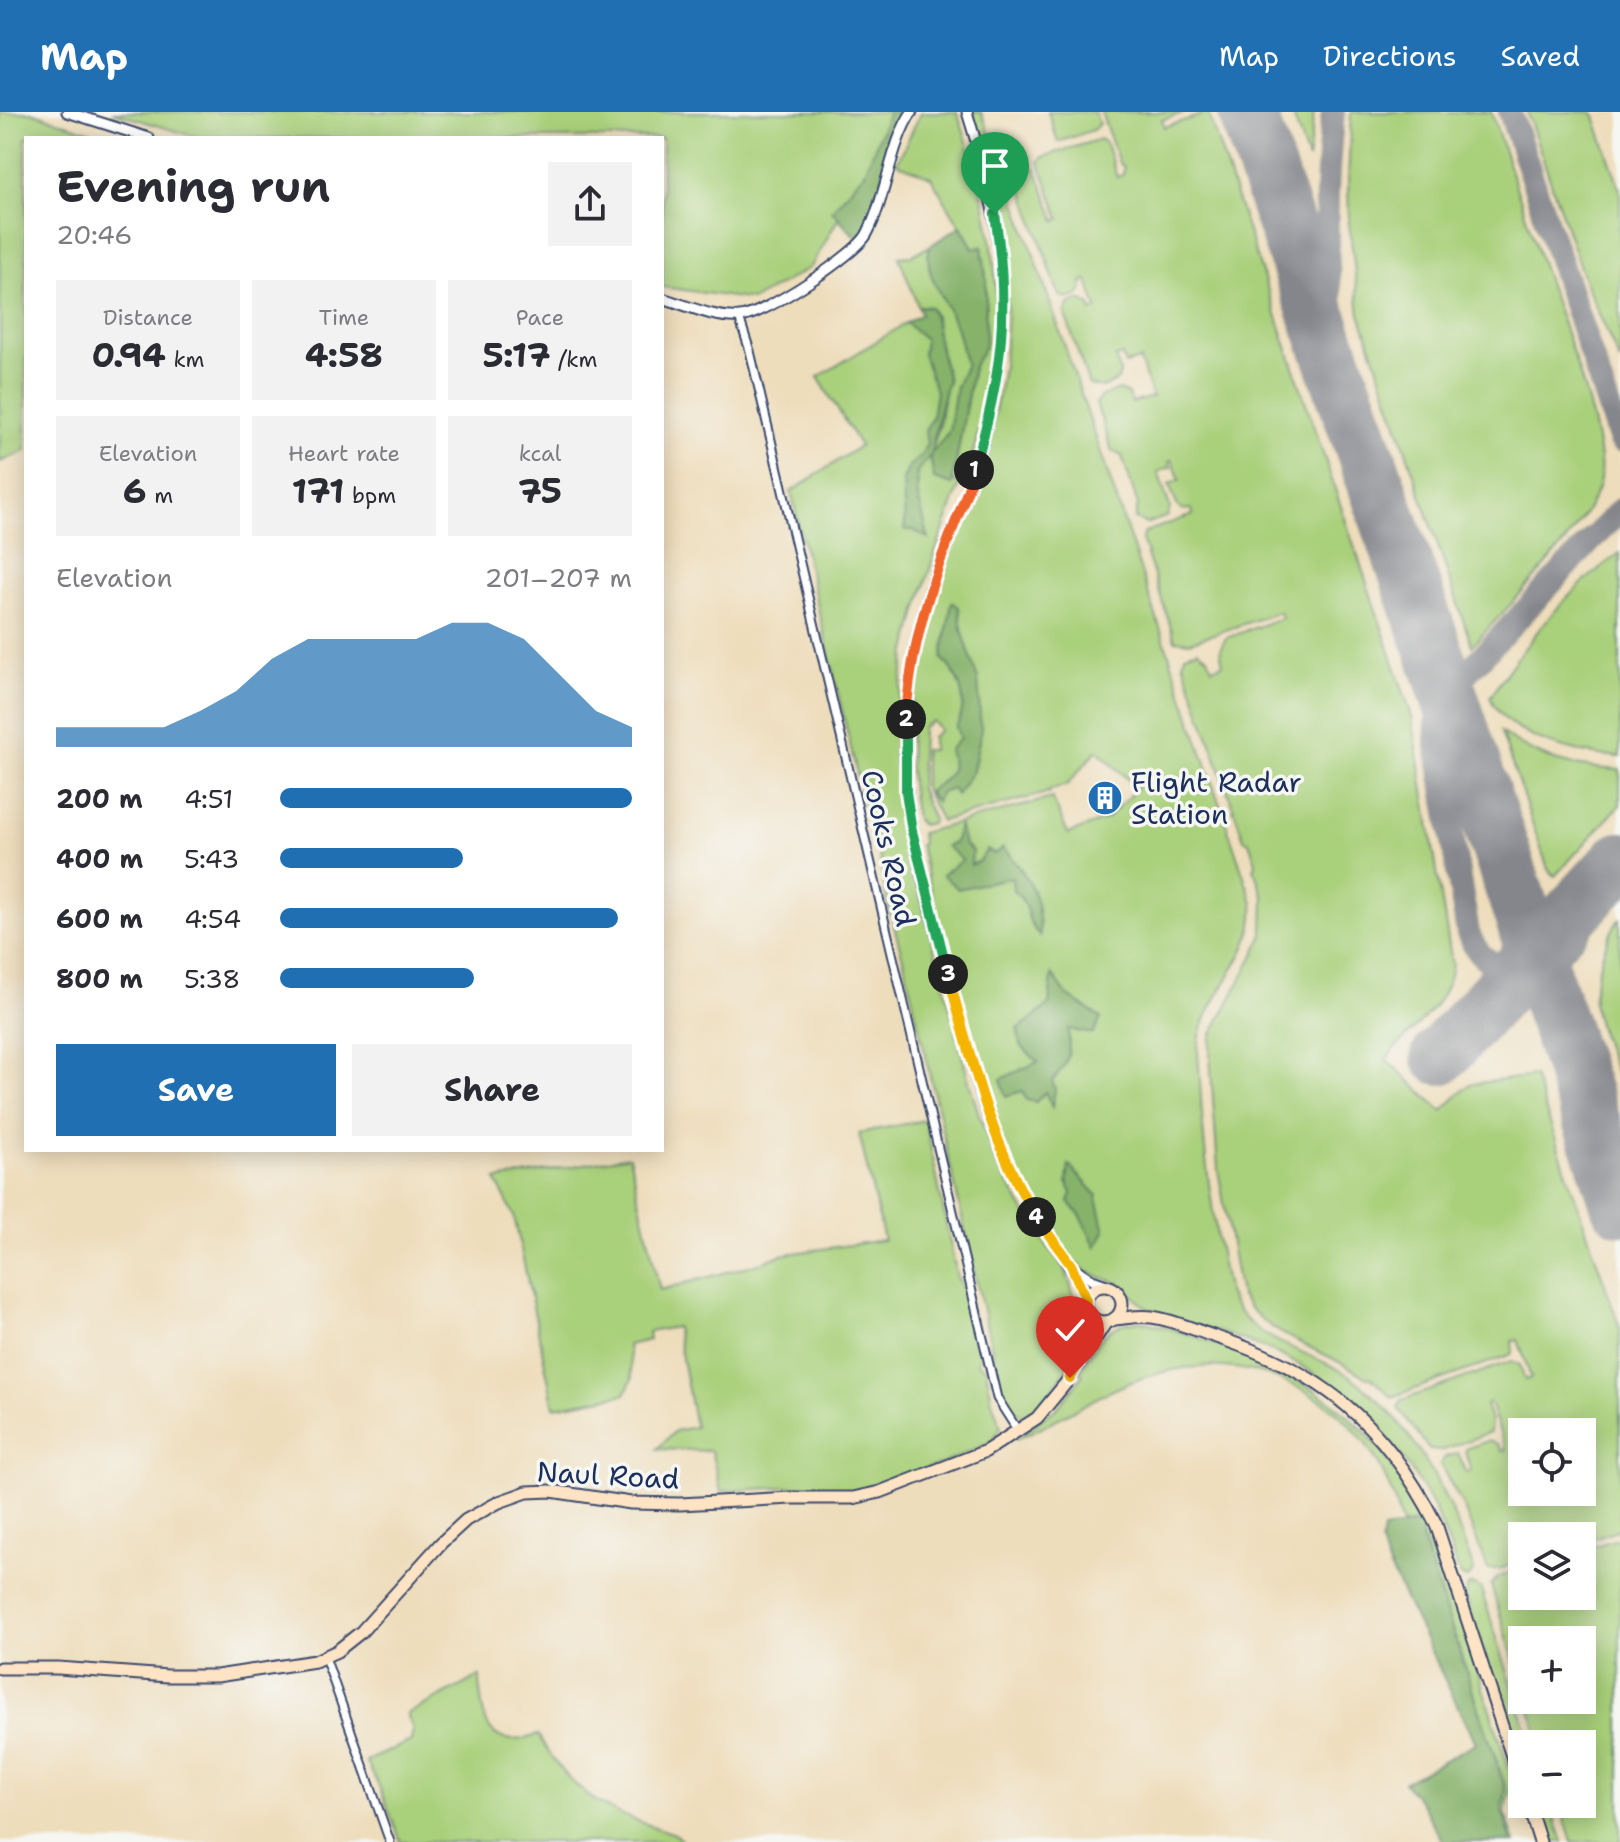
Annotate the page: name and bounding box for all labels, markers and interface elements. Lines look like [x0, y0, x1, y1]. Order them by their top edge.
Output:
text: Map [40, 31, 128, 82]
text: Map [1219, 37, 1279, 75]
text: Directions [1323, 37, 1457, 75]
text: Saved [1501, 37, 1580, 75]
pin [961, 132, 1029, 214]
icon: arrive [973, 144, 1017, 188]
text: Evening run [56, 157, 330, 216]
button: share [548, 162, 632, 246]
text: 20:46 [56, 217, 133, 252]
text: Distance [103, 303, 193, 332]
text: Time [319, 303, 369, 332]
text: Pace [516, 303, 564, 332]
text: 0.94 [91, 332, 166, 378]
text: 4:58 [305, 332, 383, 378]
text: 5:17 [483, 332, 551, 378]
text: km [166, 345, 205, 374]
text: /km [551, 345, 597, 374]
text: Elevation [99, 439, 197, 468]
text: Heart rate [288, 439, 400, 468]
text: kcal [519, 439, 561, 468]
pin: 1 [954, 450, 994, 490]
text: 1 [969, 455, 979, 484]
text: 6 [123, 468, 147, 514]
text: 171 [292, 468, 345, 514]
text: 75 [518, 468, 562, 514]
text: m [147, 481, 173, 510]
text: bpm [345, 481, 396, 510]
text: Elevation [56, 560, 172, 595]
text: 201–207 m [485, 560, 632, 595]
pin: 2 [886, 699, 926, 739]
text: 2 [898, 704, 914, 733]
place label: Flight Radar Station [1131, 763, 1302, 833]
street label: Cooks Road [853, 766, 925, 930]
building icon: Flight Radar Station [1086, 779, 1124, 817]
text: 200 m [56, 781, 143, 816]
text: 4:51 [184, 781, 233, 816]
text: 400 m [56, 841, 143, 876]
text: 5:43 [184, 841, 239, 876]
text: 600 m [56, 901, 143, 936]
text: 4:54 [184, 901, 241, 936]
pin: 3 [928, 954, 968, 994]
text: 3 [940, 959, 956, 988]
text: 800 m [56, 961, 143, 996]
text: 5:38 [184, 961, 240, 996]
button: Save [56, 1044, 336, 1136]
button: Share [352, 1044, 632, 1136]
pin: 4 [1016, 1197, 1056, 1237]
text: 4 [1028, 1202, 1044, 1231]
pin [1036, 1296, 1104, 1378]
icon: check [1048, 1308, 1092, 1352]
map controls [1508, 1418, 1596, 1818]
button: locate [1508, 1418, 1596, 1506]
street label: Naul Road [536, 1452, 680, 1498]
button: layers [1508, 1522, 1596, 1610]
button: + [1508, 1626, 1596, 1714]
button: − [1508, 1730, 1596, 1818]

